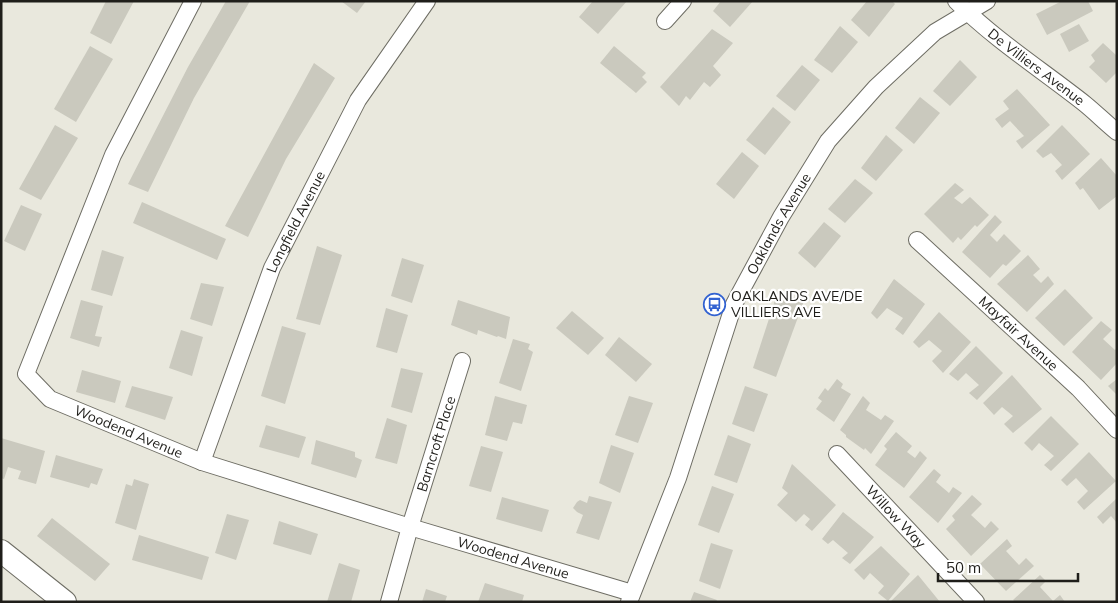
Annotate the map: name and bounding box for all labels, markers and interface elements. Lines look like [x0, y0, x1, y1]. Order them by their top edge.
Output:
street label: De Villiers Avenue [984, 24, 1088, 109]
street label: Longfield Avenue [262, 168, 329, 275]
street label: Oaklands Avenue [743, 170, 815, 278]
place label: OAKLANDS AVE/DE VILLIERS AVE [731, 287, 862, 321]
bus stop icon: OAKLANDS AVE/DE VILLIERS AVE [703, 292, 727, 316]
street label: Mayfair Avenue [975, 292, 1062, 374]
street label: Barncroft Place [413, 394, 459, 494]
street label: Woodend Avenue [72, 401, 186, 462]
street label: Willow Way [862, 481, 930, 552]
street label: Woodend Avenue [455, 533, 571, 583]
scale bar [938, 550, 1078, 582]
text: 50 m [946, 558, 981, 577]

